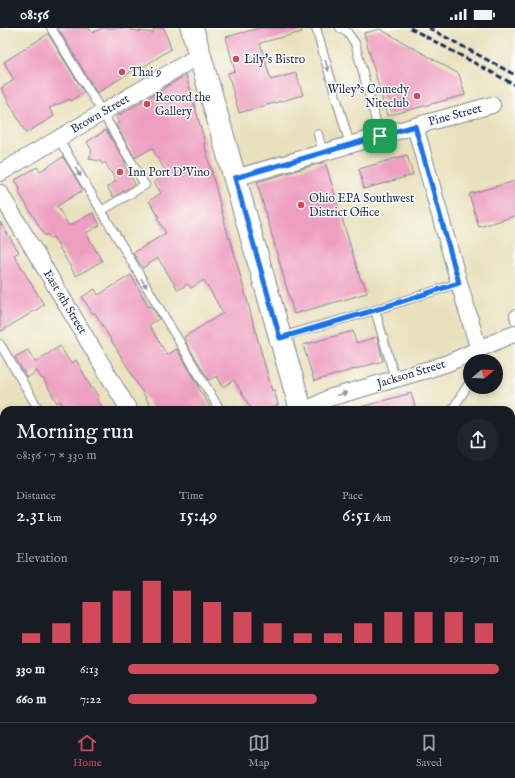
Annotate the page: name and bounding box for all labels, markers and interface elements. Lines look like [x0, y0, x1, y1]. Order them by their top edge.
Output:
text: 08:56 [20, 5, 49, 24]
place label: Lily's Bistro [244, 52, 306, 67]
marker: Lily's Bistro [231, 54, 241, 64]
one-way arrow [324, 60, 330, 72]
place label: Thai 9 [130, 65, 161, 80]
marker: Thai 9 [117, 67, 127, 77]
place label: Wiley’s Comedy Niteclub [327, 82, 409, 111]
place label: Record the Gallery [155, 90, 211, 119]
street label: Brown Street [68, 91, 132, 137]
marker: Wiley’s Comedy Niteclub [412, 91, 422, 101]
marker: Record the Gallery [142, 99, 152, 109]
street label: Pine Street [427, 101, 483, 129]
pin [363, 119, 397, 153]
icon: arrive [369, 125, 391, 147]
place label: Inn Port D'Vino [128, 165, 210, 180]
one-way arrow [74, 166, 81, 178]
marker: Inn Port D'Vino [115, 167, 125, 177]
place label: Ohio EPA Southwest District Office [309, 191, 414, 220]
marker: Ohio EPA Southwest District Office [296, 200, 306, 210]
street label: East 6th Street [40, 267, 90, 337]
one-way arrow [141, 277, 148, 289]
north arrow [463, 354, 503, 394]
map controls [463, 354, 503, 394]
street label: Jackson Street [373, 356, 447, 393]
one-way arrow [337, 391, 349, 397]
text: Morning run [16, 418, 134, 446]
button: share [457, 419, 499, 461]
text: 08:56 · 7 × 330 m [16, 447, 97, 464]
text: Distance [16, 489, 56, 503]
text: Time [179, 489, 203, 503]
text: Pace [342, 489, 363, 503]
text: 2.31 [16, 503, 45, 528]
text: 15:49 [179, 503, 218, 528]
text: 6:51 [342, 503, 370, 528]
text: km [45, 511, 61, 525]
text: /km [370, 511, 391, 525]
text: Elevation [16, 550, 68, 567]
text: 192–197 m [449, 550, 499, 567]
text: 330 m [16, 661, 45, 678]
text: 6:13 [80, 661, 99, 678]
text: 660 m [16, 691, 46, 708]
text: 7:22 [80, 691, 102, 708]
tab: Home [73, 732, 102, 770]
tab: Map [248, 732, 270, 770]
tab: Saved [416, 732, 442, 770]

